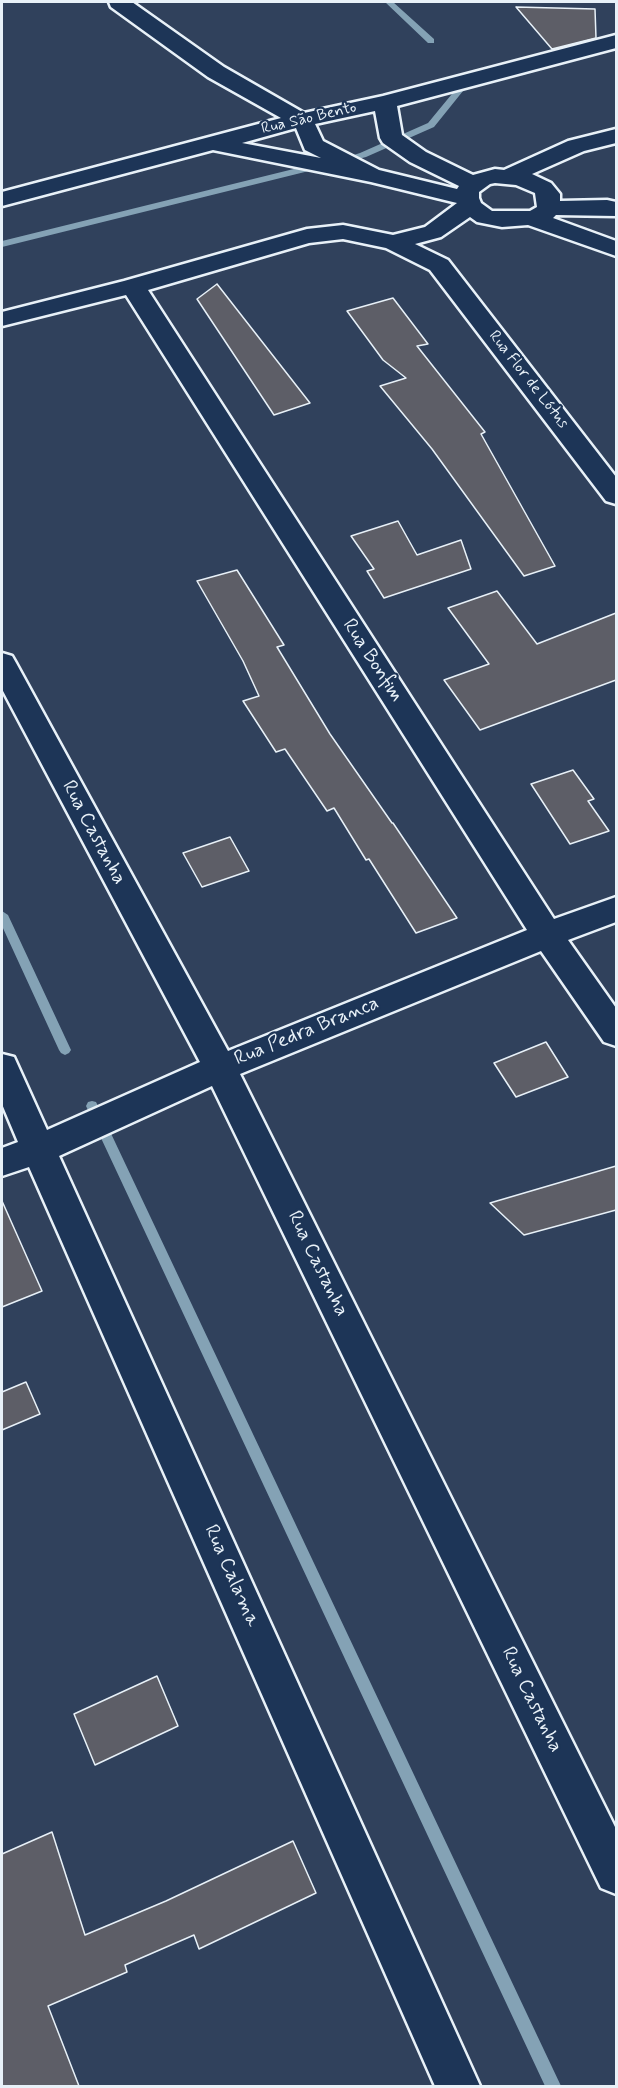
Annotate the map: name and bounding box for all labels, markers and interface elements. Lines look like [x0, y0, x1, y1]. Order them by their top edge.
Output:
street label: Rua São Bento [260, 99, 358, 139]
street label: Rua Flor de Lótus [484, 327, 572, 433]
street label: Rua Bonfim [336, 615, 408, 707]
street label: Rua Castanha [56, 777, 130, 889]
street label: Rua Pedra Branca [231, 992, 383, 1072]
street label: Rua Castanha [281, 1207, 353, 1321]
street label: Rua Calama [198, 1521, 264, 1631]
street label: Rua Castanha [495, 1643, 567, 1757]

